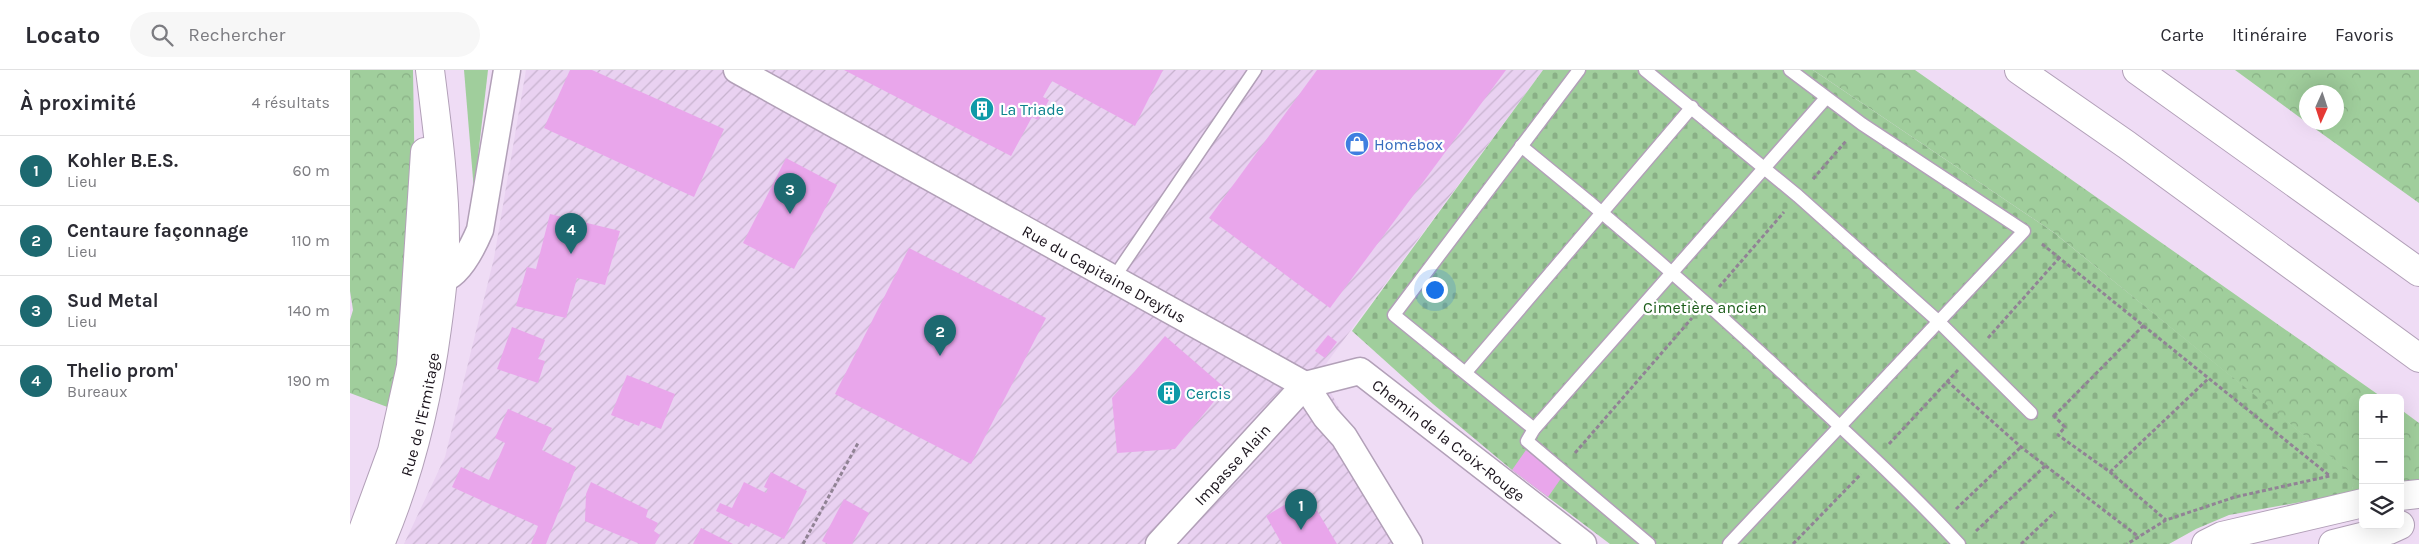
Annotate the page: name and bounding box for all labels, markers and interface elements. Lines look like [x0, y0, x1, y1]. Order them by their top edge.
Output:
search box [130, 12, 480, 57]
text: Locato [25, 21, 100, 49]
icon: search [148, 21, 176, 49]
text: Rechercher [188, 24, 285, 46]
text: Carte [2161, 24, 2204, 46]
text: Itinéraire [2232, 24, 2307, 46]
text: Favoris [2335, 24, 2394, 46]
north arrow [2299, 85, 2344, 130]
text: À proximité [20, 91, 136, 115]
text: 4 résultats [251, 93, 330, 112]
building icon: La Triade [969, 96, 995, 122]
place label: La Triade [1000, 100, 1064, 119]
shop icon: Homebox [1344, 131, 1370, 157]
place label: Homebox [1374, 135, 1443, 154]
text: Kohler B.E.S. [67, 150, 178, 172]
text: 1 [33, 161, 39, 180]
text: 60 m [293, 161, 330, 180]
text: Lieu [67, 172, 97, 191]
pin: 3 [774, 173, 806, 214]
pin: 4 [555, 213, 587, 254]
text: Centaure façonnage [67, 220, 249, 242]
street label: Rue du Capitaine Dreyfus [1019, 221, 1189, 327]
text: 2 [31, 231, 41, 250]
text: 110 m [291, 231, 330, 250]
text: Lieu [67, 242, 97, 261]
your location [1422, 277, 1448, 303]
text: Sud Metal [67, 290, 159, 312]
park label: Cimetière ancien [1643, 298, 1767, 317]
text: 3 [31, 301, 41, 320]
text: 140 m [288, 301, 330, 320]
text: Lieu [67, 312, 97, 331]
pin: 2 [924, 315, 956, 356]
street label: Rue de l'Ermitage [396, 351, 443, 478]
text: Thelio prom' [67, 360, 178, 382]
text: 4 [31, 371, 41, 390]
text: 190 m [287, 371, 330, 390]
street label: Chemin de la Croix-Rouge [1369, 375, 1529, 505]
building icon: Cercis [1156, 380, 1182, 406]
text: Bureaux [67, 382, 127, 401]
place label: Cercis [1186, 384, 1231, 403]
map controls [2359, 394, 2404, 529]
button: + [2359, 394, 2404, 439]
street label: Impasse Alain [1190, 420, 1274, 509]
button: − [2359, 439, 2404, 484]
button: layers [2359, 484, 2404, 529]
pin: 1 [1285, 489, 1317, 530]

